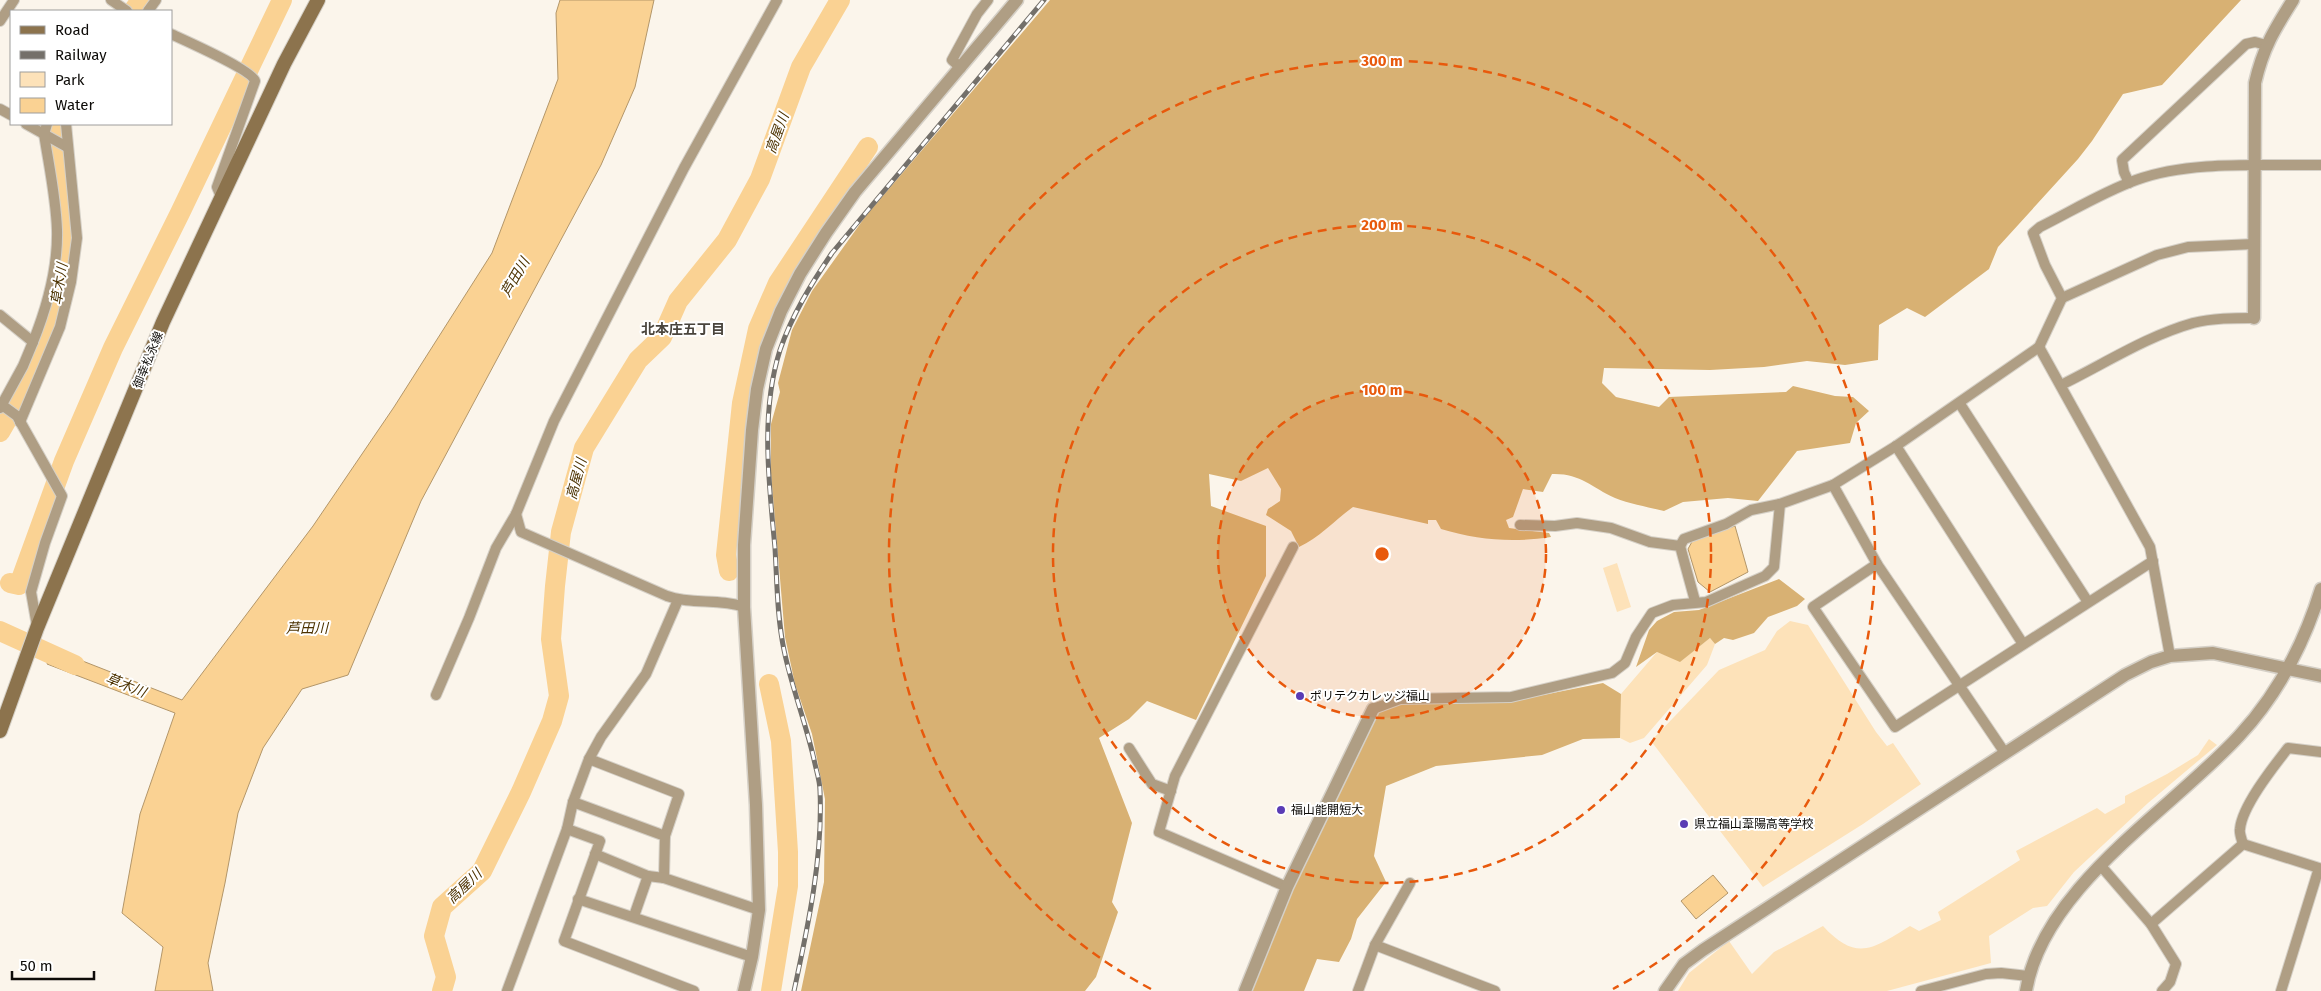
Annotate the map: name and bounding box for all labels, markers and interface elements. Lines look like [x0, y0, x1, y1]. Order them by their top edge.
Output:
legend [10, 10, 172, 125]
text: Road [55, 21, 90, 39]
text: Railway [55, 46, 107, 64]
text: 300 m [1360, 52, 1403, 70]
text: Park [55, 71, 85, 89]
text: Water [55, 96, 94, 114]
water label: 高屋川 [762, 109, 793, 156]
text: 200 m [1361, 216, 1403, 234]
water label: 芦田川 [498, 253, 534, 300]
water label: 草木川 [48, 260, 71, 306]
district label: 北本庄五丁目 [641, 321, 725, 338]
street label: 御幸松永線 [130, 330, 166, 390]
text: 100 m [1362, 381, 1402, 399]
water label: 高屋川 [563, 455, 591, 502]
centre of rings [1373, 545, 1391, 563]
water label: 芦田川 [286, 620, 330, 637]
water label: 草木川 [103, 670, 150, 702]
place label: ポリテクカレッジ福山 [1310, 689, 1430, 703]
marker: ポリテクカレッジ福山 [1294, 690, 1306, 702]
place label: 福山能開短大 [1291, 803, 1363, 817]
marker: 福山能開短大 [1275, 804, 1287, 816]
place label: 県立福山葦陽高等学校 [1694, 817, 1814, 831]
marker: 県立福山葦陽高等学校 [1678, 818, 1690, 830]
water label: 高屋川 [443, 864, 487, 907]
scale bar [12, 948, 95, 980]
text: 50 m [20, 957, 53, 975]

